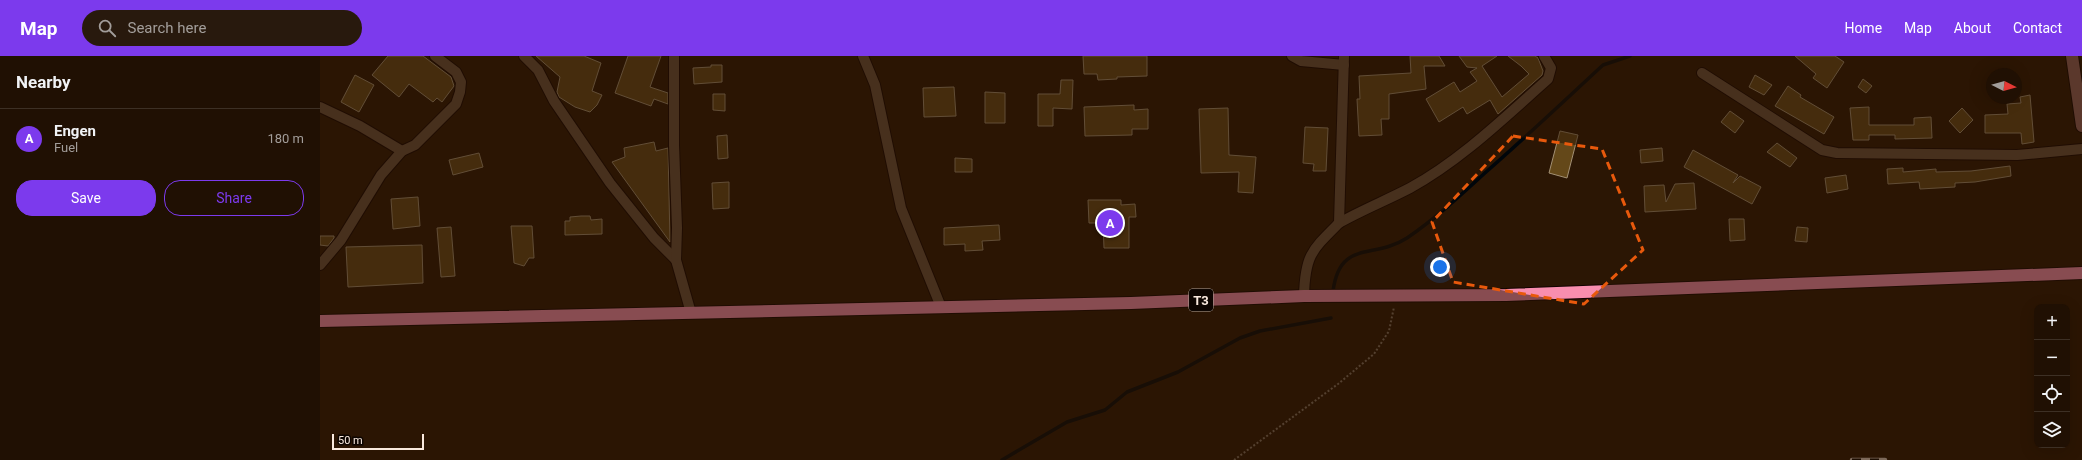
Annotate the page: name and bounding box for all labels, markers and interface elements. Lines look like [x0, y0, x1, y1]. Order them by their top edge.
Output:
search box [82, 10, 362, 46]
text: Map [20, 17, 58, 40]
icon: search [96, 17, 118, 39]
text: Search here [128, 19, 206, 37]
text: Home [1844, 20, 1882, 36]
text: Map [1904, 20, 1932, 36]
text: About [1954, 20, 1991, 36]
text: Contact [2013, 20, 2062, 36]
north arrow [1986, 68, 2022, 104]
text: Nearby [16, 72, 71, 92]
text: Engen [54, 122, 96, 140]
text: A [25, 131, 33, 146]
text: 180 m [267, 131, 304, 146]
text: Fuel [54, 140, 78, 155]
button: Save [16, 180, 156, 216]
button: Share [164, 180, 304, 216]
pin: A [1097, 208, 1123, 238]
your location [1430, 257, 1450, 277]
road number: T3 [1189, 289, 1213, 311]
map controls [2034, 304, 2070, 448]
button: + [2034, 304, 2070, 340]
button: − [2034, 340, 2070, 376]
button: locate [2034, 376, 2070, 412]
button: layers [2034, 412, 2070, 448]
scale bar [332, 432, 424, 451]
text: 50 m [338, 434, 363, 447]

